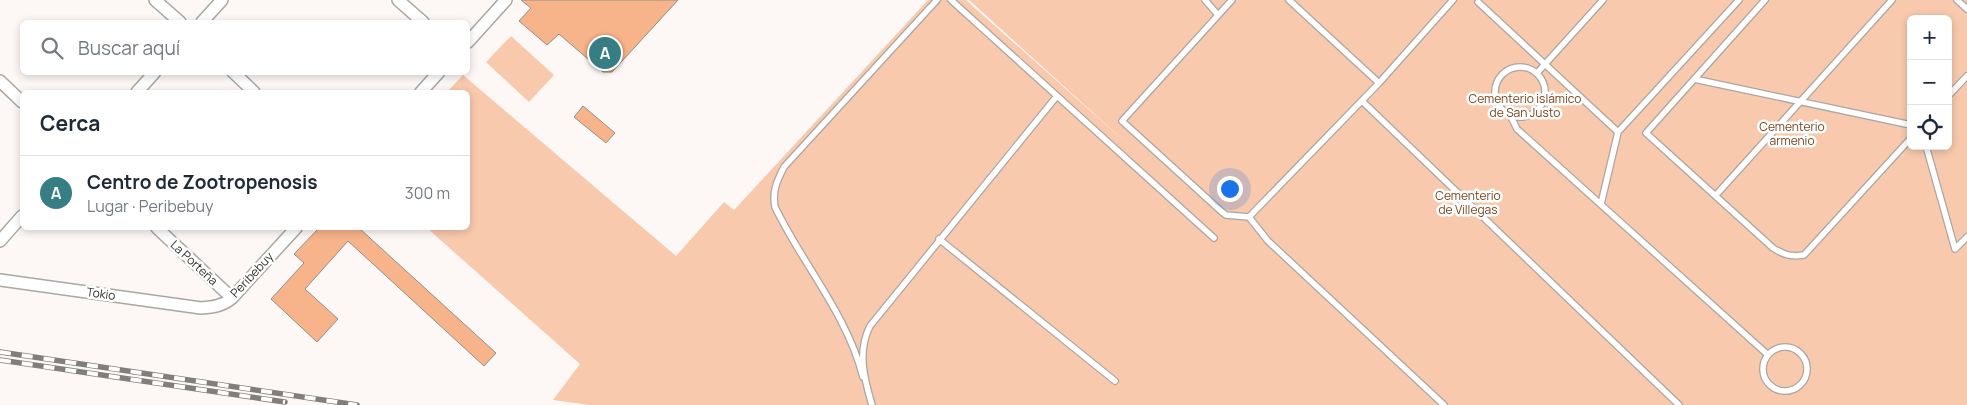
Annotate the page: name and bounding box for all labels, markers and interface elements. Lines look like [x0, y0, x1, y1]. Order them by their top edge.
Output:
map controls [1907, 15, 1952, 150]
button: + [1907, 15, 1952, 60]
search box [20, 20, 470, 75]
icon: search [38, 34, 66, 62]
pin: A [589, 34, 621, 72]
text: Buscar aquí [78, 35, 180, 61]
button: − [1907, 60, 1952, 105]
park label: Cementerio islámico de San Justo [1469, 90, 1581, 121]
button: locate [1907, 105, 1952, 150]
text: Cerca [40, 109, 100, 137]
park label: Cementerio armenio [1759, 118, 1825, 149]
text: Centro de Zootropenosis [87, 169, 318, 195]
your location [1217, 176, 1243, 202]
text: A [51, 182, 61, 204]
text: 300 m [405, 182, 450, 204]
park label: Cementerio de Villegas [1435, 187, 1501, 218]
text: Lugar · Peribebuy [87, 195, 214, 217]
street label: La Porteña [167, 236, 222, 289]
street label: Peribebuy [226, 248, 277, 301]
street label: Tokio [85, 283, 117, 304]

